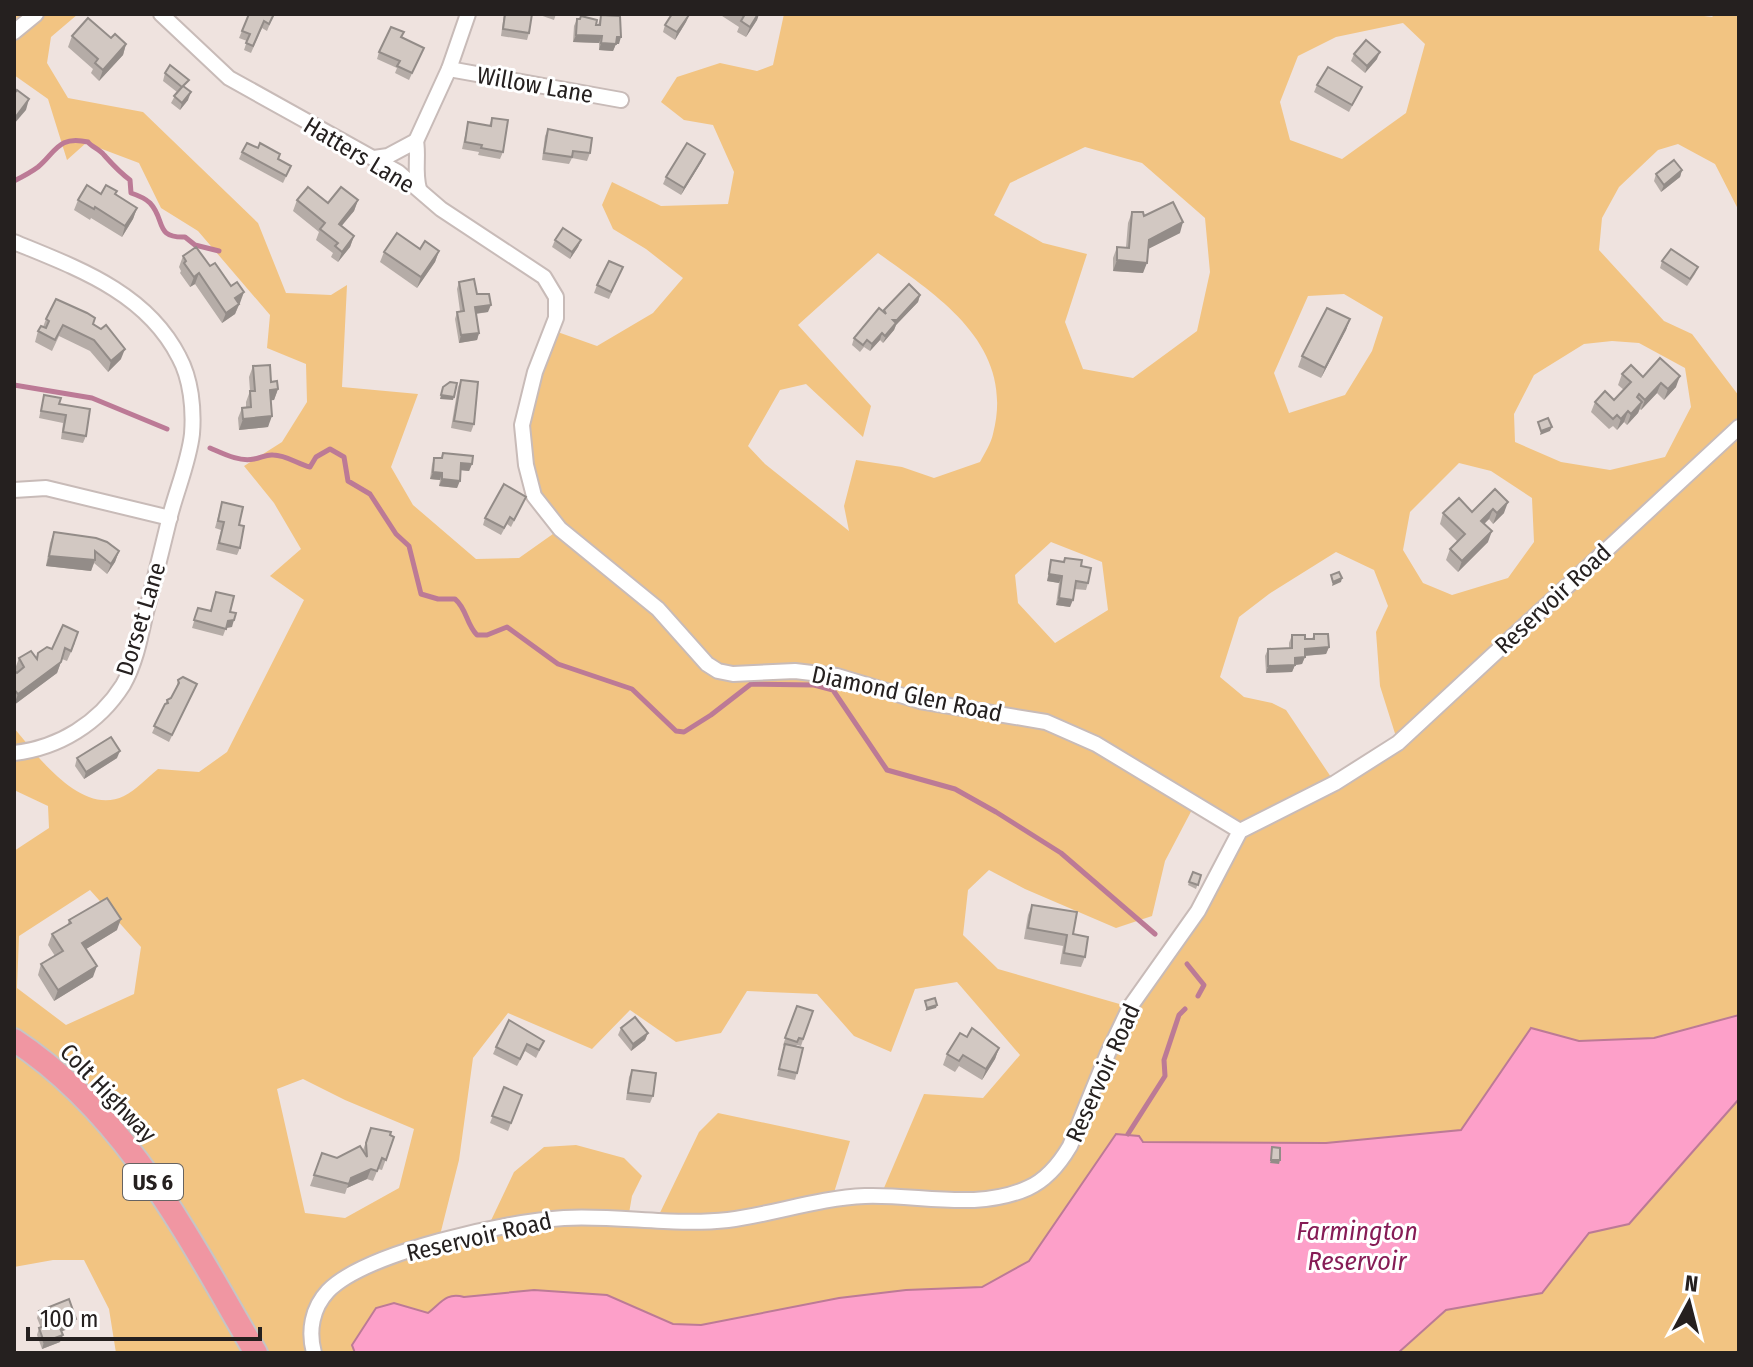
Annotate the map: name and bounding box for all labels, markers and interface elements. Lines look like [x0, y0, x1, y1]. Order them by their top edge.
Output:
street label: Willow Lane [475, 61, 595, 109]
street label: Hatters Lane [299, 111, 419, 199]
street label: Reservoir Road [1489, 538, 1617, 660]
street label: Dorset Lane [111, 559, 171, 679]
street label: Diamond Glen Road [809, 660, 1005, 728]
street label: Reservoir Road [1060, 1000, 1146, 1146]
street label: Colt Highway [54, 1038, 162, 1148]
road number: US 6 [123, 1164, 183, 1200]
street label: Reservoir Road [404, 1207, 554, 1267]
water label: Farmington Reservoir [1296, 1216, 1418, 1277]
north arrow [1649, 1263, 1729, 1343]
text: N [1683, 1269, 1700, 1298]
scale bar [28, 1291, 260, 1341]
text: 100 m [40, 1305, 98, 1333]

